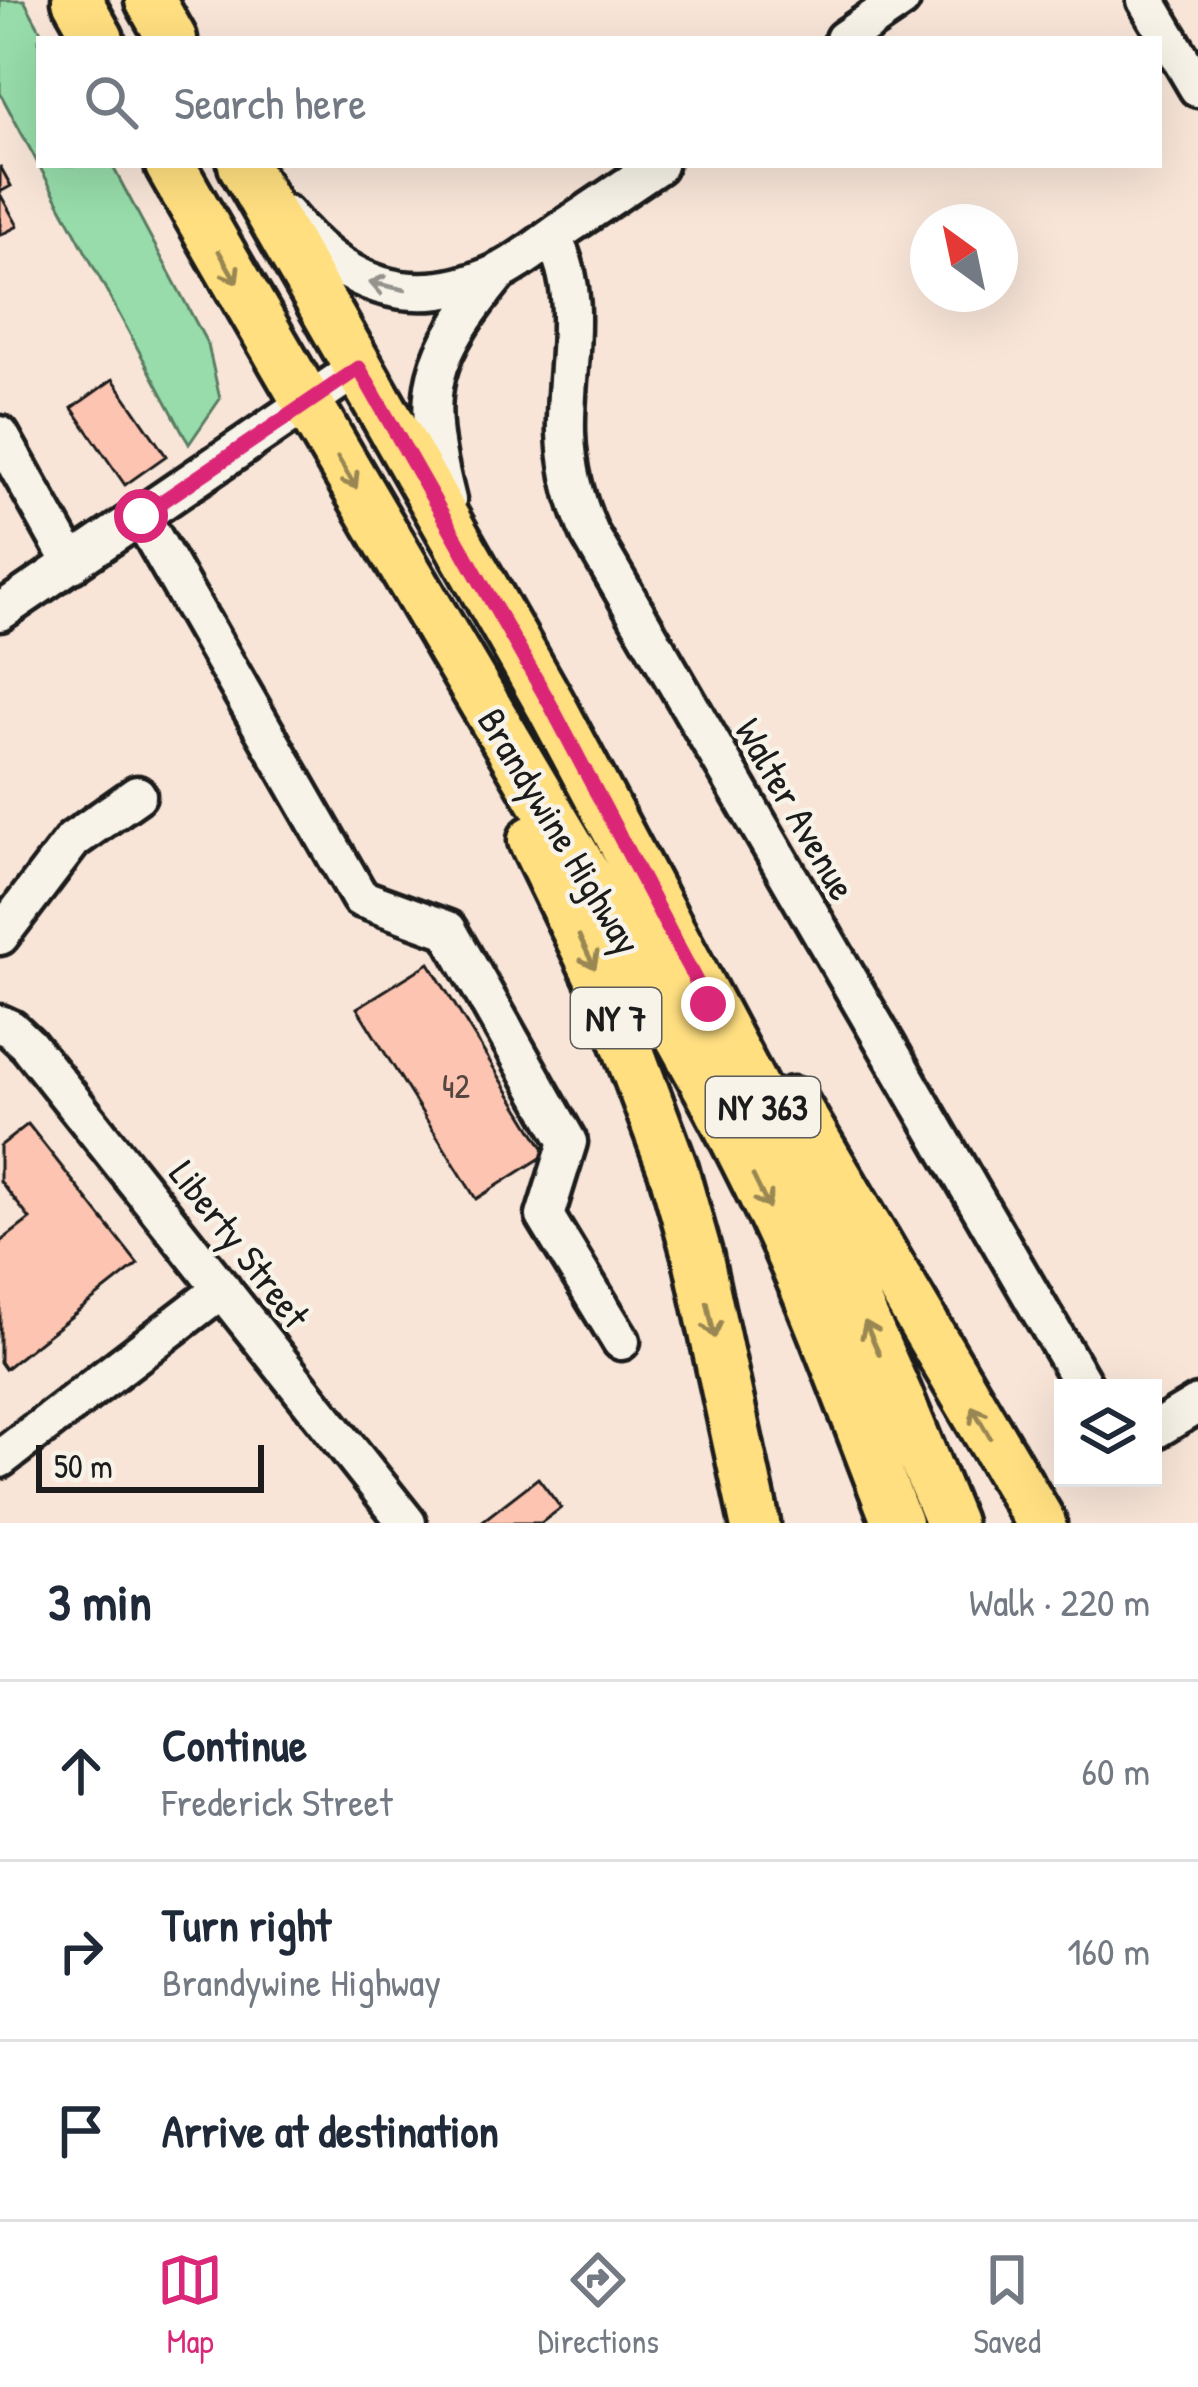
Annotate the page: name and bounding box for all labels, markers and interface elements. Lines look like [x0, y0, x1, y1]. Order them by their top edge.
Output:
search box [36, 36, 1162, 168]
icon: search [78, 69, 144, 135]
text: Search here [174, 72, 366, 133]
north arrow [910, 204, 1018, 312]
one-way arrow [217, 249, 240, 284]
one-way arrow [369, 273, 407, 296]
one-way arrow [335, 455, 359, 489]
route start [114, 489, 168, 543]
street label: Brandywine Highway [466, 698, 655, 964]
street label: Walter Avenue [723, 708, 870, 909]
one-way arrow [577, 933, 599, 969]
route end [681, 977, 735, 1031]
road number: NY 7 [571, 988, 661, 1048]
house number: 42 [442, 1064, 470, 1108]
road number: NY 363 [706, 1077, 820, 1137]
street label: Liberty Street [158, 1149, 323, 1339]
one-way arrow [751, 1173, 773, 1209]
one-way arrow [701, 1301, 724, 1339]
one-way arrow [860, 1321, 882, 1357]
map controls [1054, 1379, 1162, 1487]
button: layers [1054, 1379, 1162, 1487]
one-way arrow [969, 1405, 993, 1440]
scale bar [36, 1439, 264, 1492]
text: 50 m [54, 1444, 113, 1488]
text: 3 min [48, 1567, 152, 1636]
text: Walk · 220 m [969, 1575, 1150, 1628]
text: Continue [162, 1714, 307, 1775]
icon: ahead [48, 1738, 114, 1804]
text: 60 m [1081, 1744, 1150, 1797]
text: Frederick Street [162, 1775, 393, 1828]
text: Turn right [162, 1894, 331, 1955]
icon: right [48, 1918, 114, 1984]
text: 160 m [1067, 1924, 1150, 1977]
text: Brandywine Highway [162, 1955, 441, 2008]
icon: arrive [48, 2098, 114, 2164]
text: Arrive at destination [162, 2100, 499, 2161]
tab: Map [157, 2247, 223, 2363]
tab: Directions [538, 2247, 659, 2363]
tab: Saved [973, 2247, 1041, 2363]

